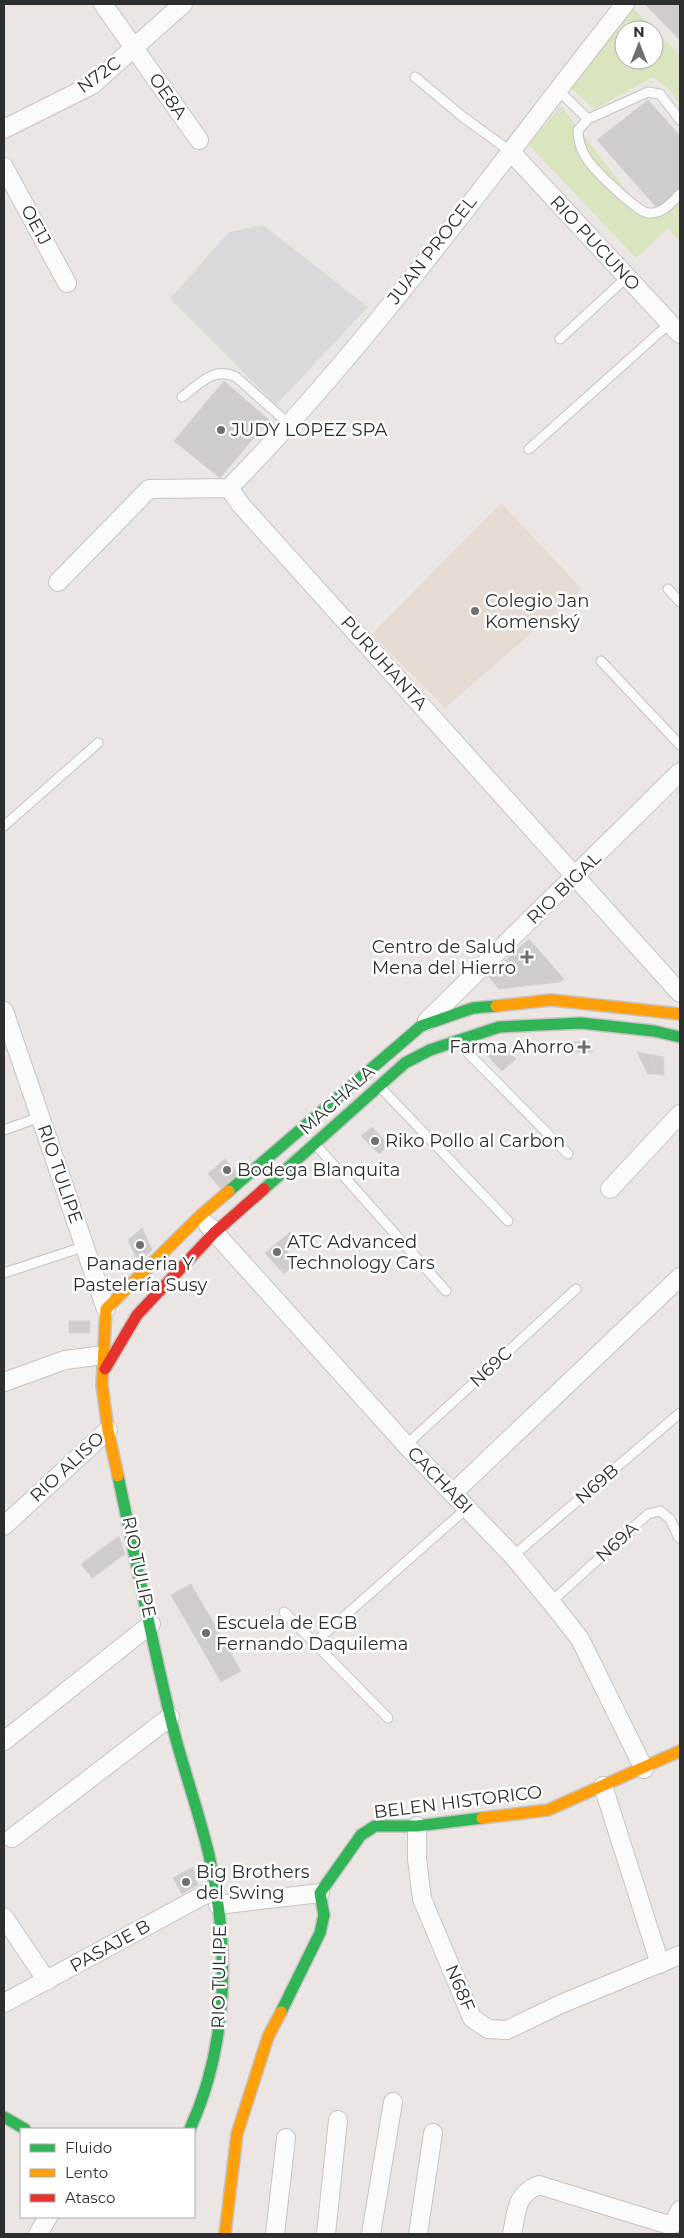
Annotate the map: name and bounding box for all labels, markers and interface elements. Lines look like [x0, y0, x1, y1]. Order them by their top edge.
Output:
north arrow [614, 20, 664, 70]
text: N [633, 23, 645, 41]
street label: N72C [73, 52, 125, 98]
street label: OE8A [144, 69, 192, 123]
street label: JUAN PROCEL [382, 191, 481, 309]
street label: RIO PUCUNO [545, 191, 645, 295]
street label: OE1J [16, 201, 56, 249]
place label: JUDY LOPEZ SPA [230, 419, 388, 441]
marker: JUDY LOPEZ SPA [215, 424, 227, 436]
place label: Colegio Jan Komenský [485, 590, 589, 633]
marker: Colegio Jan Komenský [469, 605, 481, 617]
street label: PURUHANTA [336, 611, 432, 715]
street label: RIO BIGAL [522, 847, 606, 929]
place label: Centro de Salud Mena del Hierro [372, 936, 516, 979]
marker: Centro de Salud Mena del Hierro [520, 950, 534, 964]
place label: Farma Ahorro [449, 1036, 574, 1058]
marker: Farma Ahorro [578, 1041, 590, 1053]
street label: MACHALA [295, 1060, 379, 1140]
street label: RIO TULIPE [33, 1122, 87, 1226]
place label: Riko Pollo al Carbon [385, 1130, 565, 1152]
marker: Riko Pollo al Carbon [369, 1135, 381, 1147]
place label: Bodega Blanquita [237, 1159, 400, 1181]
marker: Bodega Blanquita [221, 1164, 233, 1176]
place label: ATC Advanced Technology Cars [287, 1231, 435, 1274]
marker: Panaderia Y Pastelería Susy [134, 1239, 146, 1251]
marker: ATC Advanced Technology Cars [271, 1246, 283, 1258]
place label: Panaderia Y Pastelería Susy [73, 1253, 208, 1296]
street label: N69C [465, 1342, 517, 1392]
street label: RIO ALISO [25, 1427, 109, 1507]
street label: CACHABI [403, 1442, 477, 1518]
street label: N69B [571, 1459, 623, 1509]
street label: RIO TULIPE [117, 1514, 161, 1620]
street label: N69A [591, 1517, 643, 1567]
place label: Escuela de EGB Fernando Daquilema [216, 1612, 408, 1655]
marker: Escuela de EGB Fernando Daquilema [200, 1627, 212, 1639]
street label: BELEN HISTORICO [373, 1781, 543, 1823]
place label: Big Brothers del Swing [196, 1861, 310, 1904]
marker: Big Brothers del Swing [180, 1876, 192, 1888]
street label: PASAJE B [66, 1915, 154, 1977]
street label: RIO TULIPE [207, 1925, 231, 2029]
street label: N68F [440, 1961, 480, 2015]
legend [20, 2128, 195, 2218]
text: Fluido [65, 2138, 112, 2157]
text: Lento [65, 2163, 108, 2182]
text: Atasco [65, 2188, 115, 2207]

